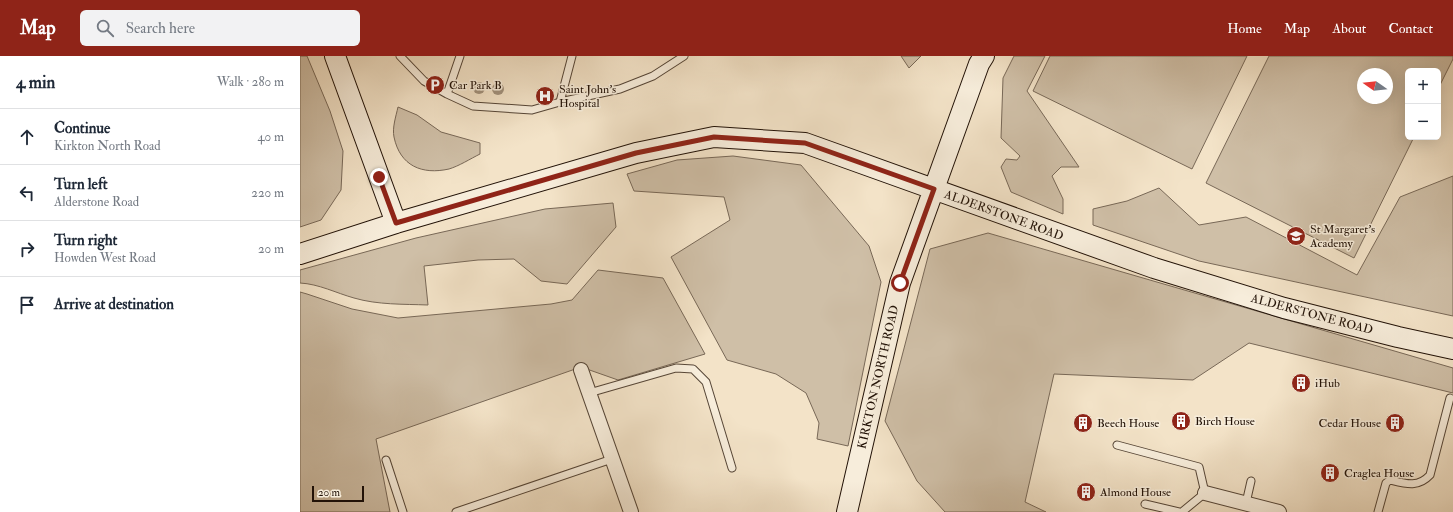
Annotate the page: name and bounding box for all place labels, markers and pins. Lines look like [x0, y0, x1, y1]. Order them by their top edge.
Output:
parking icon: Car Park B [424, 74, 446, 96]
place label: Car Park B [449, 78, 502, 93]
place label: Saint John's Hospital [559, 82, 616, 111]
hospital icon: Saint John's Hospital [534, 85, 556, 107]
place label: St Margaret's Academy [1309, 222, 1375, 251]
school or university icon: St Margaret's Academy [1285, 225, 1307, 247]
building icon: iHub [1290, 372, 1312, 394]
place label: iHub [1315, 376, 1340, 391]
building icon: Birch House [1170, 410, 1192, 432]
building icon: Beech House [1072, 412, 1094, 434]
building icon: Cedar House [1384, 412, 1406, 434]
place label: Birch House [1195, 414, 1255, 429]
place label: Beech House [1097, 416, 1159, 431]
place label: Cedar House [1319, 416, 1381, 431]
building icon: Craglea House [1319, 462, 1341, 484]
place label: Craglea House [1344, 466, 1414, 481]
building icon: Almond House [1075, 481, 1097, 503]
place label: Almond House [1099, 485, 1171, 500]

